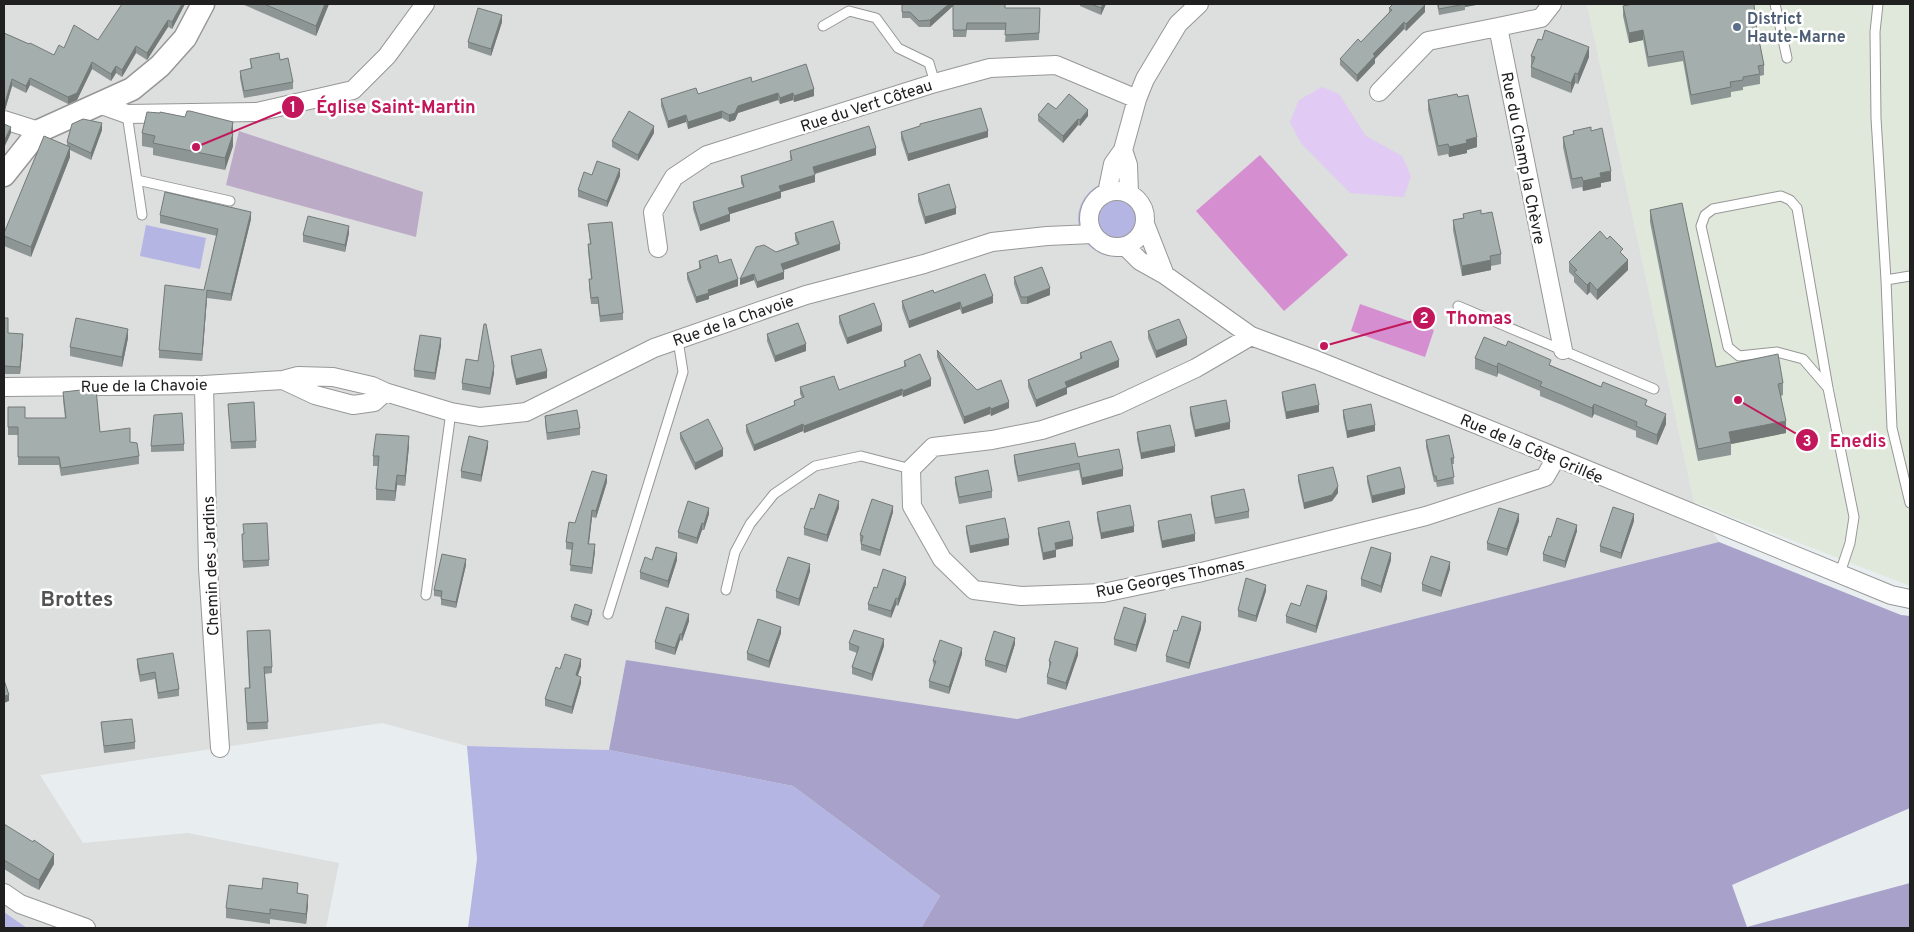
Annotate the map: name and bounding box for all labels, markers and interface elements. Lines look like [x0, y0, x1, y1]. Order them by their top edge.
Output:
place label: District Haute-Marne [1747, 10, 1846, 48]
marker: District Haute-Marne [1731, 21, 1743, 33]
street label: Rue du Champ la Chèvre [1495, 70, 1549, 246]
street label: Rue du Vert Côteau [798, 76, 935, 138]
callout: Église Saint-Martin [281, 90, 485, 123]
text: Église Saint-Martin [316, 95, 476, 120]
text: 1 [290, 99, 296, 118]
street label: Rue de la Chavoie [670, 292, 797, 352]
callout: Thomas [1411, 301, 1522, 334]
text: Thomas [1446, 308, 1512, 331]
text: 2 [1419, 310, 1429, 329]
street label: Rue de la Chavoie [80, 376, 208, 398]
street label: Rue de la Côte Grillée [1457, 411, 1606, 489]
callout: Enedis [1795, 424, 1896, 457]
text: Enedis [1830, 431, 1886, 454]
text: 3 [1803, 433, 1812, 452]
street label: Chemin des Jardins [200, 496, 224, 636]
street label: Rue Georges Thomas [1094, 555, 1247, 603]
district label: Brottes [41, 587, 113, 614]

